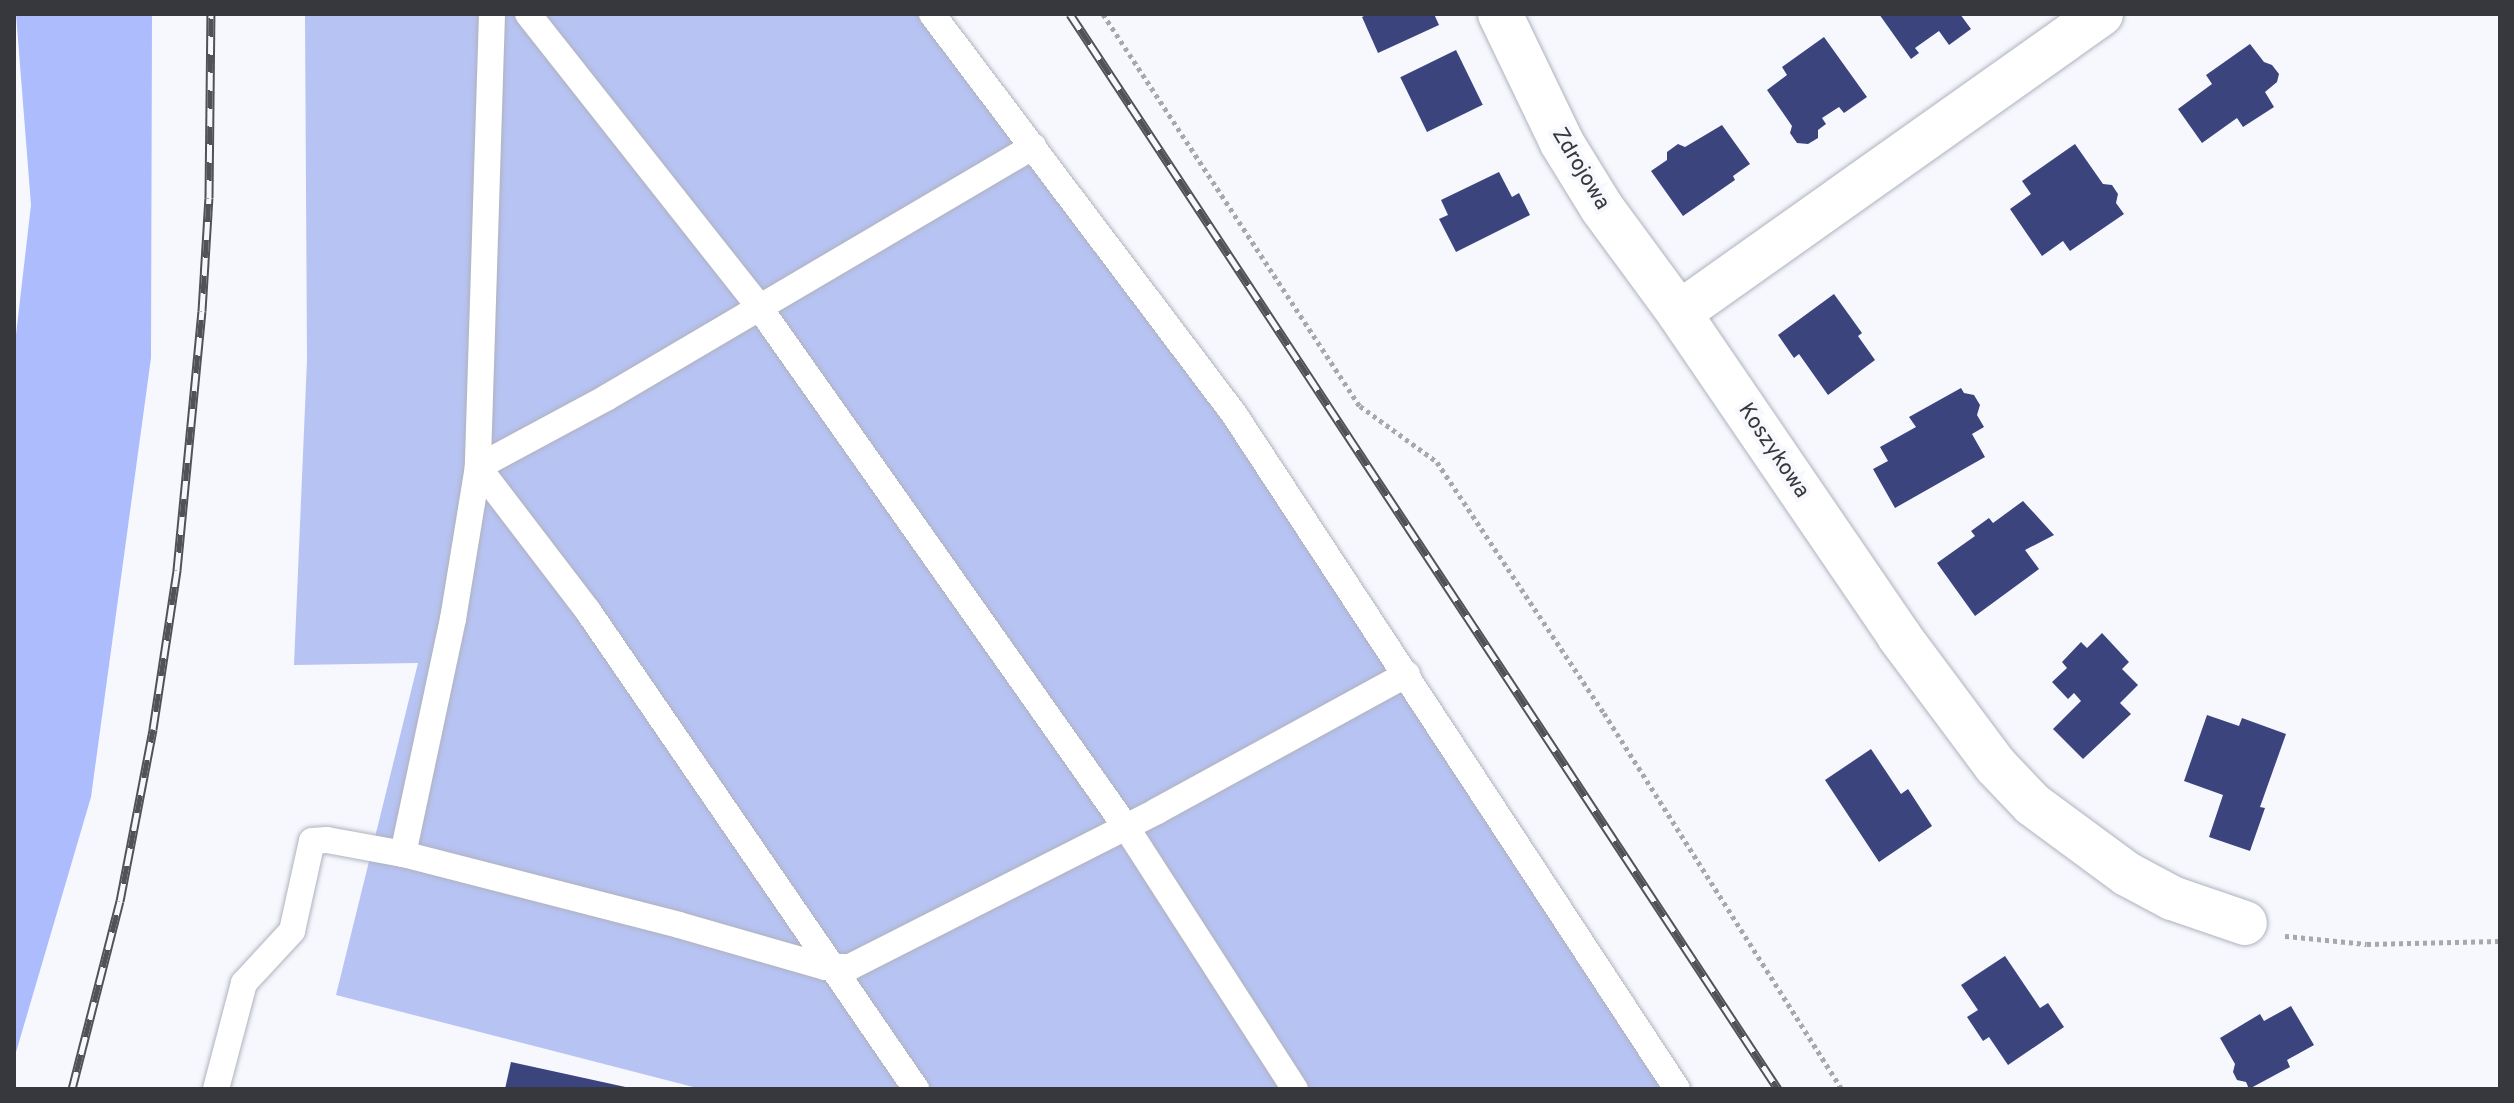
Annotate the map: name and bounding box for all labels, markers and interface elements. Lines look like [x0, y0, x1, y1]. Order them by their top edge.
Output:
street label: Zdrojowa [1545, 123, 1615, 215]
street label: Koszykowa [1732, 399, 1814, 503]

